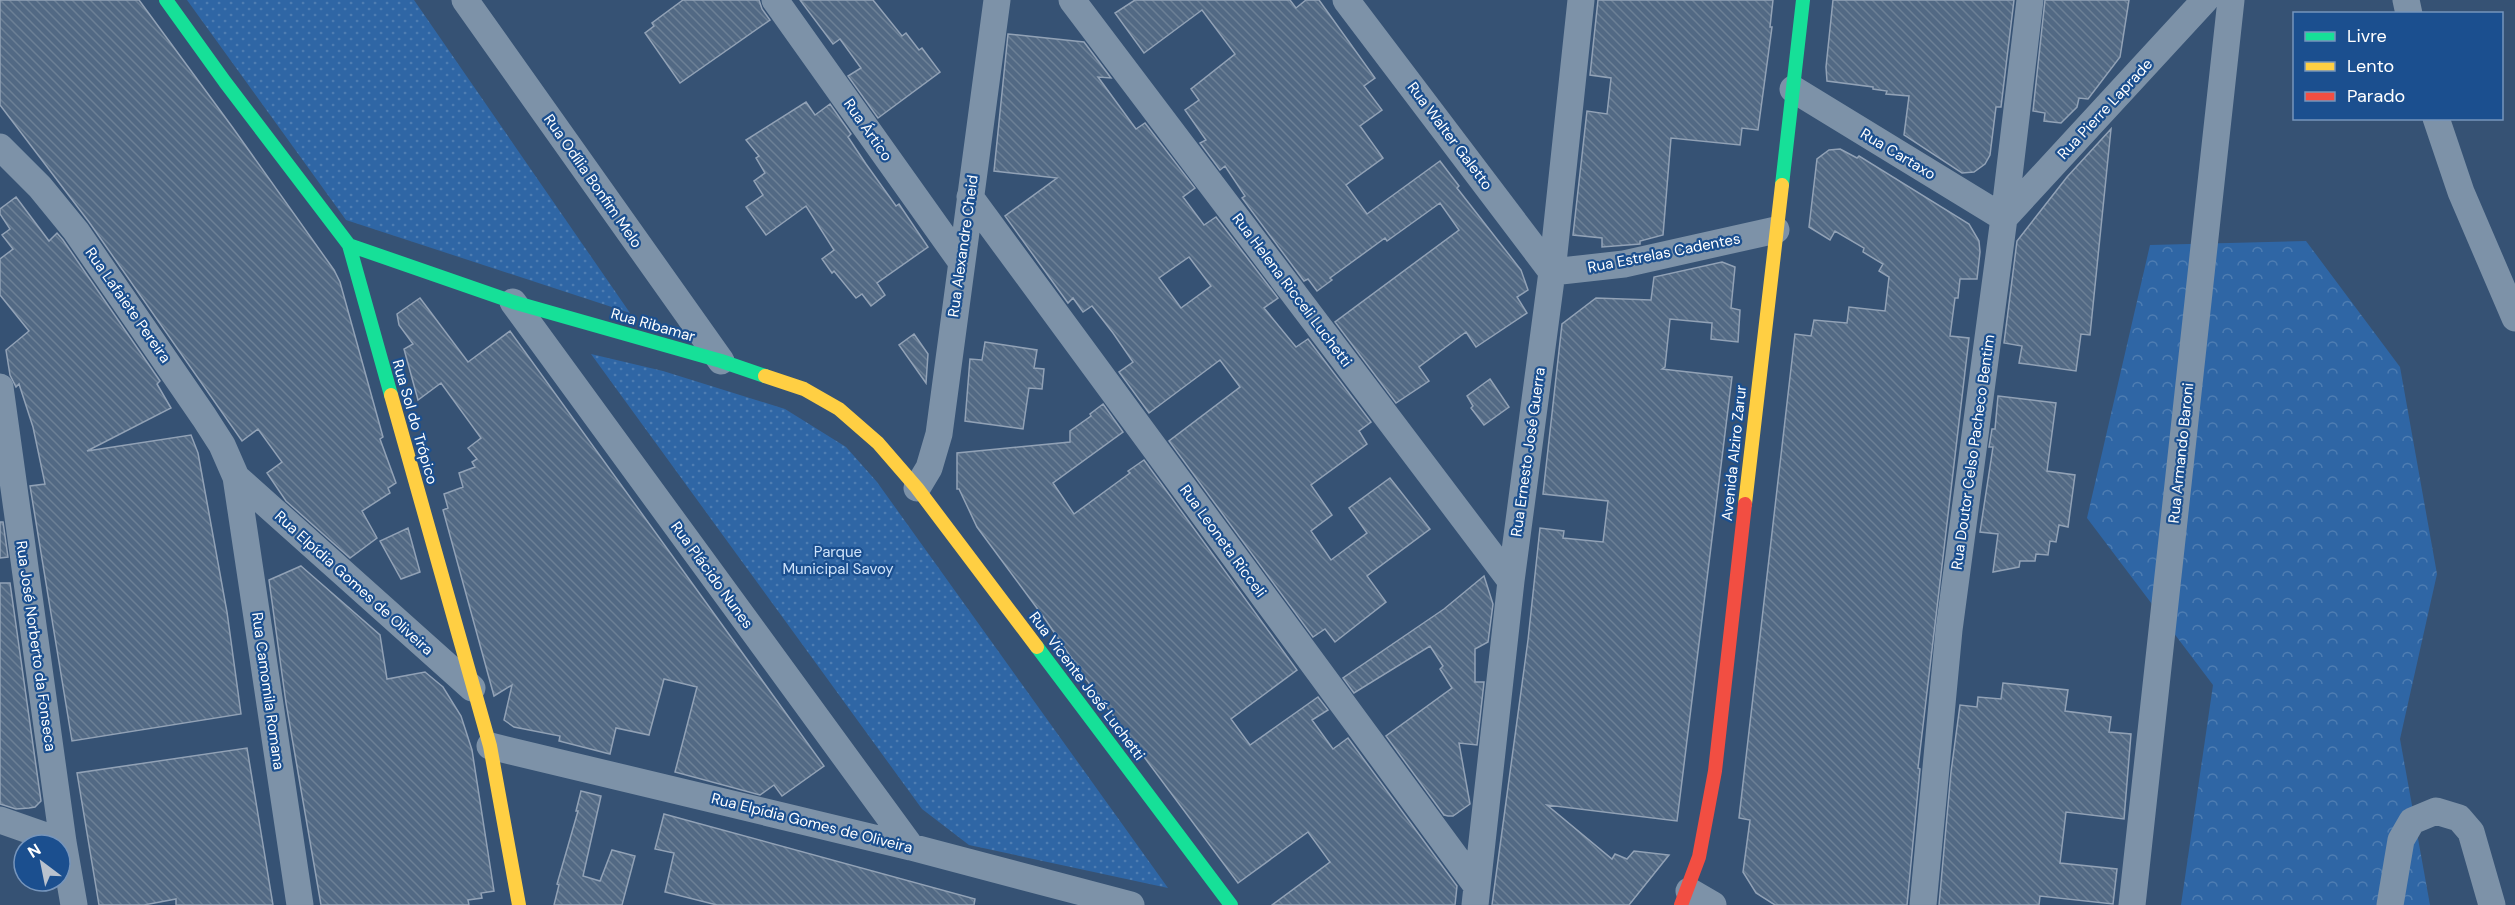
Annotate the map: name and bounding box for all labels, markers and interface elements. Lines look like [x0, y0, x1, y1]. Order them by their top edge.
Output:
legend [2293, 12, 2503, 120]
text: Livre [2347, 24, 2387, 48]
street label: Rua Pierre Laprade [2053, 54, 2157, 164]
text: Lento [2347, 54, 2394, 78]
street label: Rua Walter Galetto [1403, 78, 1497, 194]
text: Parado [2347, 84, 2405, 108]
street label: Rua Ártico [839, 95, 897, 165]
street label: Rua Odília Bonfim Melo [539, 110, 647, 252]
street label: Rua Cartaxo [1857, 124, 1939, 184]
street label: Rua Alexandre Cheid [943, 174, 983, 318]
street label: Rua Helena Ricceli Luchetti [1228, 209, 1356, 371]
street label: Rua Estrelas Cadentes [1586, 228, 1742, 278]
street label: Rua Lafaiete Pereira [81, 243, 175, 367]
street label: Rua Ribamar [609, 303, 698, 347]
street label: Rua Doutor Celso Pacheco Bentim [1947, 333, 1999, 571]
street label: Rua Sol do Trópico [388, 357, 442, 487]
street label: Rua Ernesto José Guerra [1506, 366, 1550, 538]
street label: Rua Armando Baroni [2164, 382, 2198, 524]
street label: Avenida Alziro Zarur [1717, 383, 1751, 522]
street label: Rua Leoneta Ricceli [1175, 481, 1271, 601]
street label: Rua Elpídia Gomes de Oliveira [270, 506, 438, 660]
street label: Rua Plácido Nunes [666, 517, 758, 633]
street label: Rua José Norberto da Fonseca [11, 539, 61, 753]
park label: Parque Municipal Savoy [782, 542, 894, 579]
street label: Rua Vicente José Luchetti [1025, 608, 1149, 764]
street label: Rua Camomila Romana [247, 611, 289, 771]
street label: Rua Elpídia Gomes de Oliveira [709, 788, 915, 858]
north arrow [12, 833, 72, 893]
text: N [24, 839, 45, 863]

